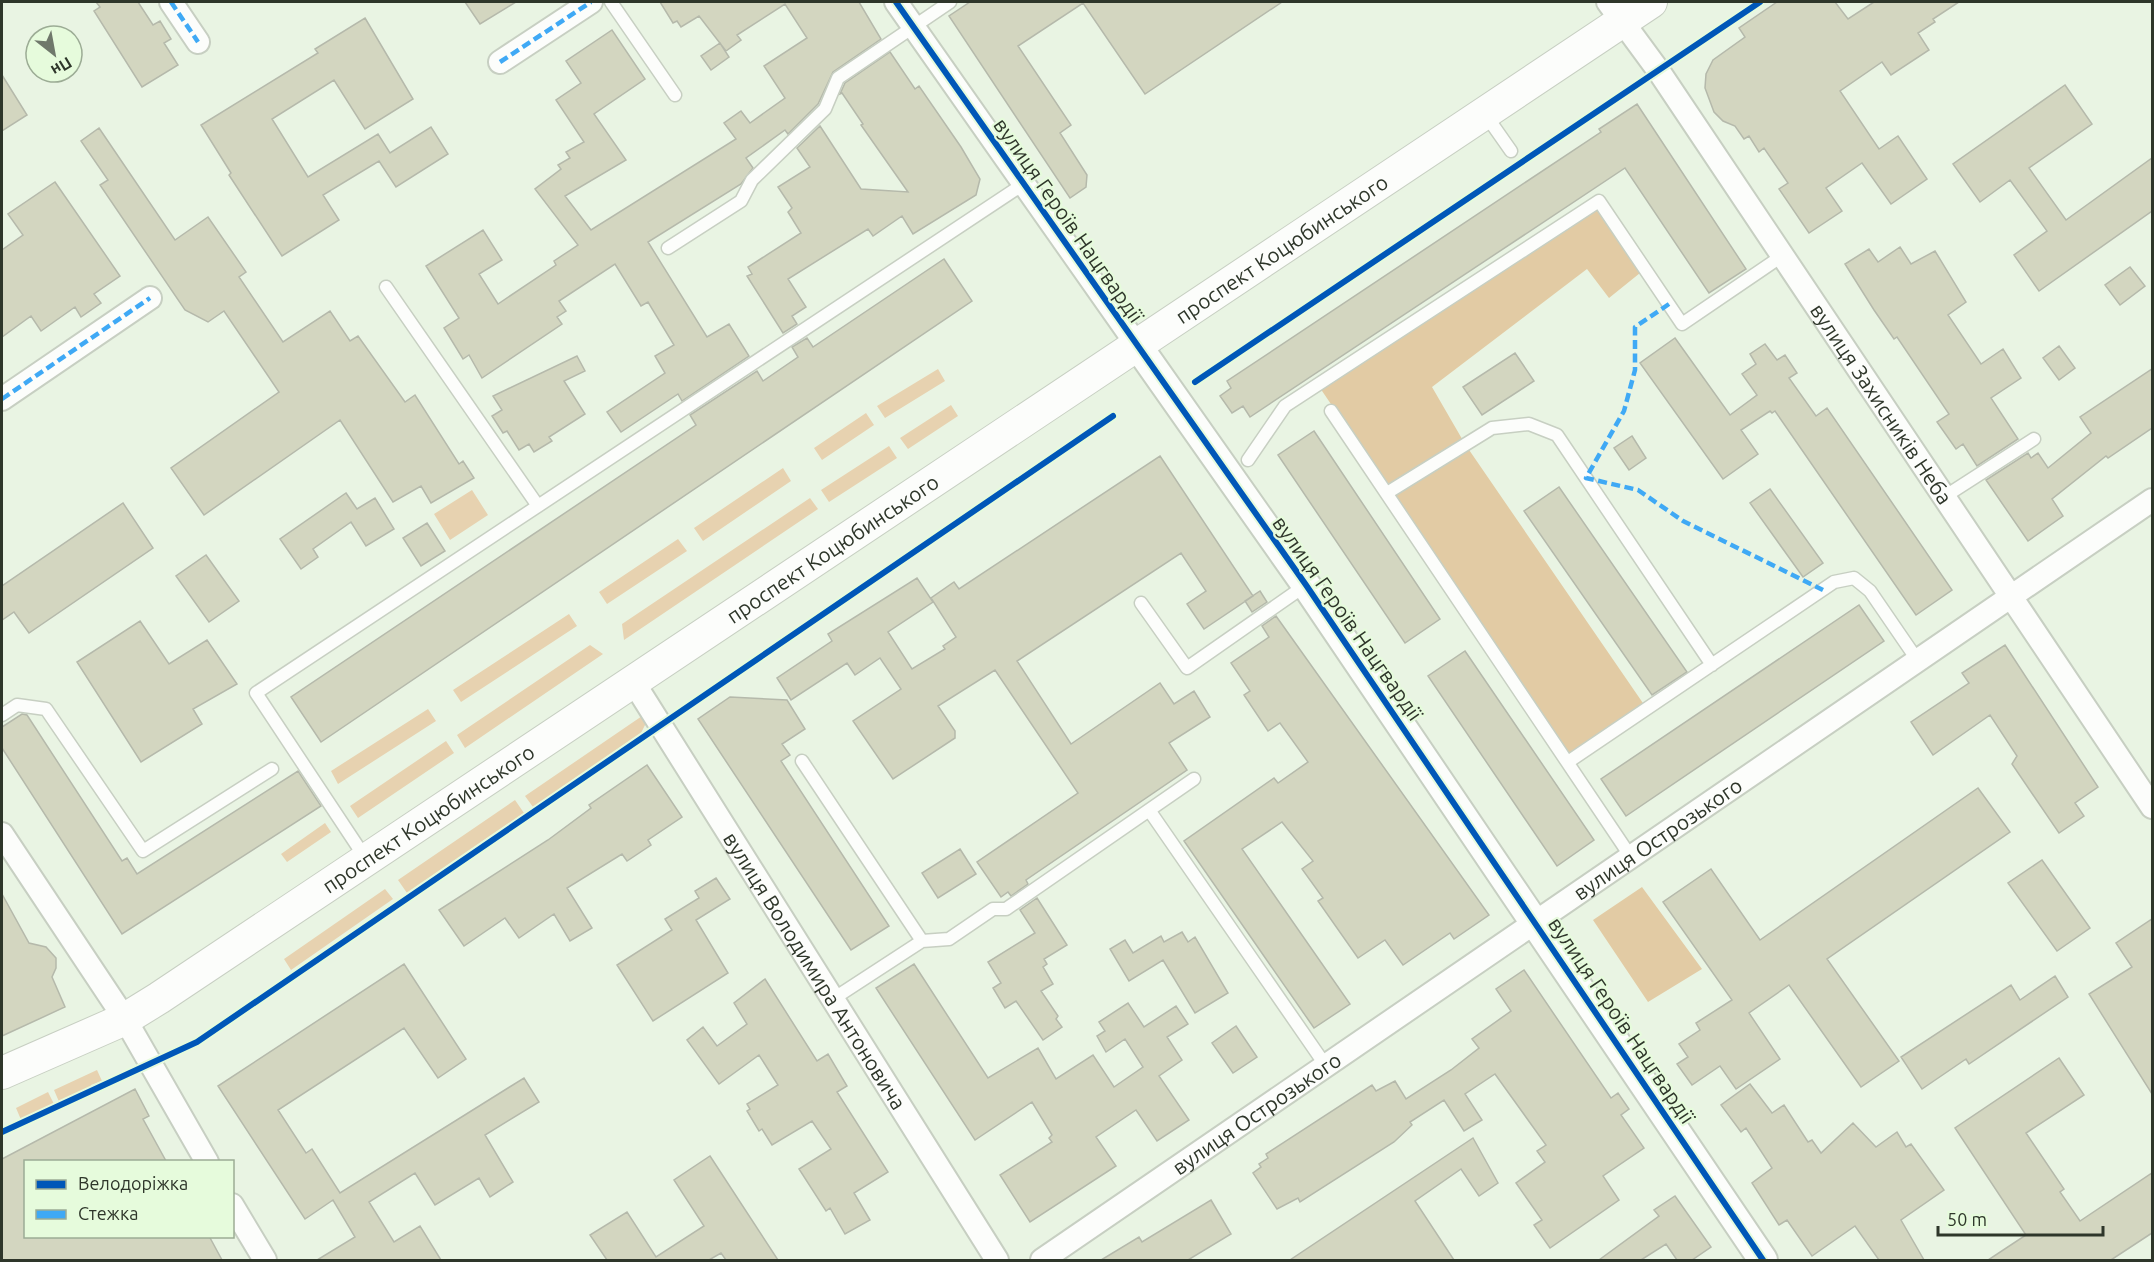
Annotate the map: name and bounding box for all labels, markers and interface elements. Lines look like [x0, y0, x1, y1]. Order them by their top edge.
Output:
north arrow [24, 24, 84, 84]
text: Пн [48, 54, 75, 80]
street label: вулиця Героїв Нацгвардії [989, 113, 1149, 327]
street label: проспект Коцюбинського [1171, 169, 1392, 328]
street label: вулиця Захисників Неба [1806, 299, 1957, 508]
street label: проспект Коцюбинського [722, 469, 943, 628]
street label: вулиця Героїв Нацгвардії [1268, 511, 1428, 725]
street label: проспект Коцюбинського [318, 739, 539, 898]
street label: вулиця Острозького [1569, 772, 1746, 905]
street label: вулиця Володимира Антоновича [719, 828, 911, 1114]
street label: вулиця Героїв Нацгвардії [1544, 912, 1701, 1128]
street label: вулиця Острозького [1168, 1047, 1345, 1179]
legend [24, 1160, 234, 1238]
text: Велодоріжка [78, 1173, 188, 1193]
scale bar [1938, 1199, 2103, 1237]
text: Стежка [78, 1203, 138, 1223]
text: 50 m [1947, 1209, 1987, 1229]

